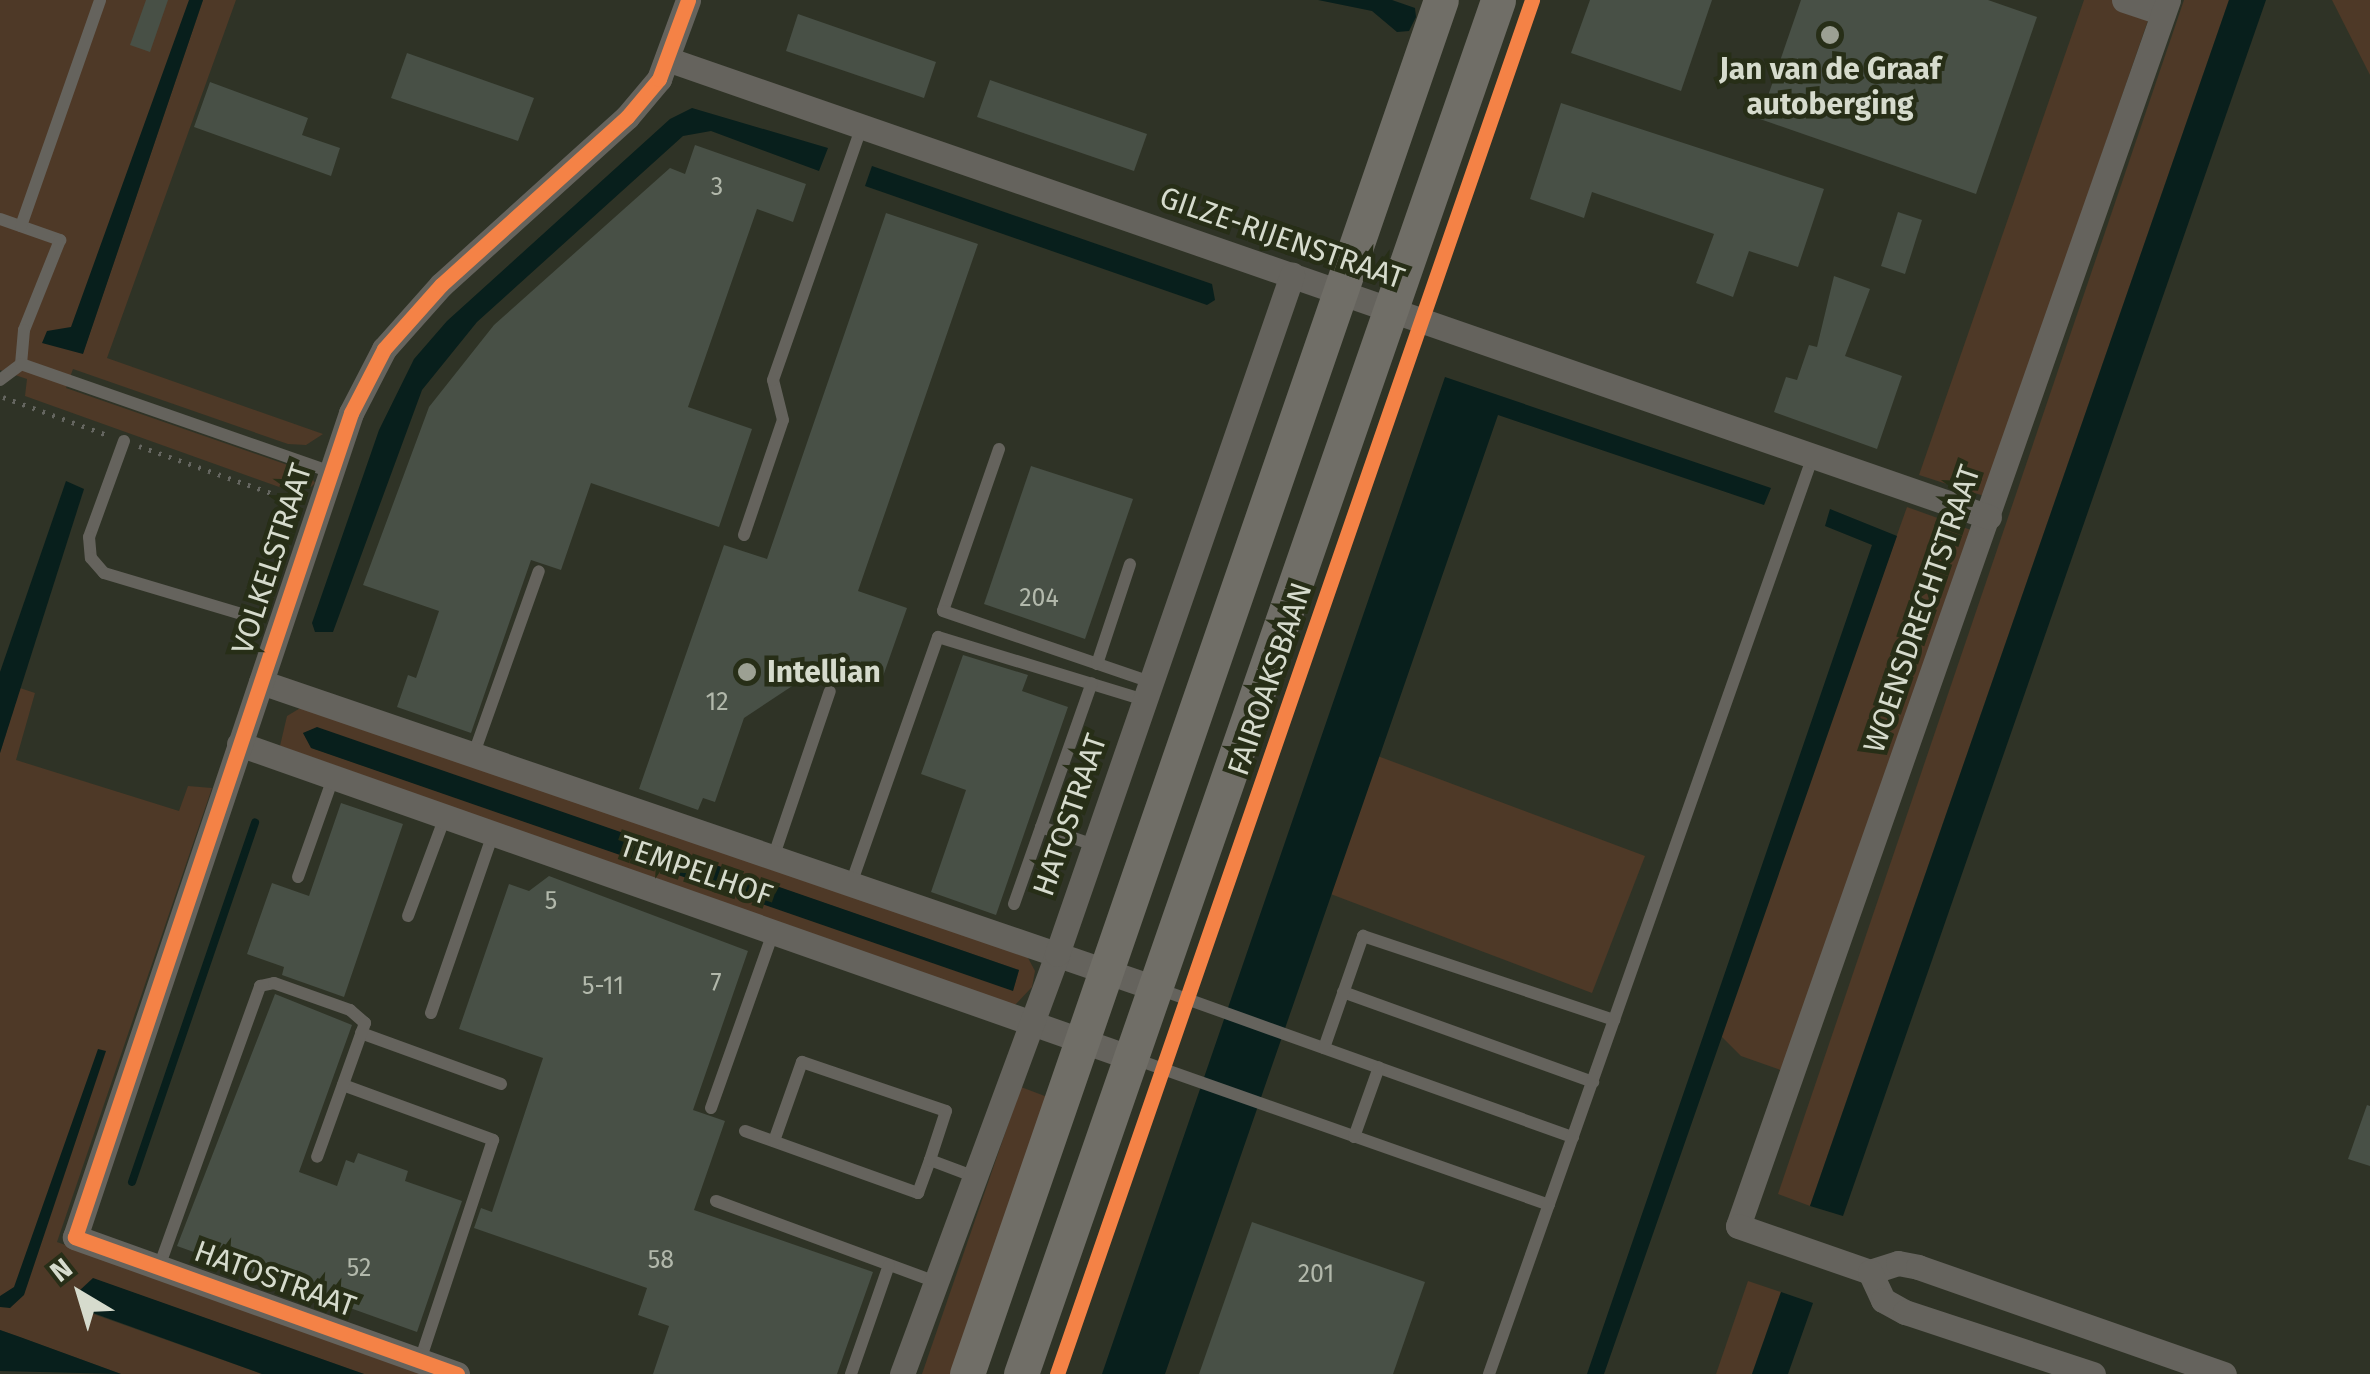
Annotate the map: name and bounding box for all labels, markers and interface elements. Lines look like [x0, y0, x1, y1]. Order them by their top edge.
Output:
marker: Jan van de Graaf autoberging [1819, 24, 1841, 46]
place label: Jan van de Graaf autoberging [1719, 51, 1941, 122]
house number: 3 [711, 172, 723, 202]
street label: GILZE-RIJENSTRAAT [1155, 179, 1409, 297]
street label: VOLKELSTRAAT [224, 459, 320, 659]
street label: WOENSDRECHTSTRAAT [1856, 461, 1988, 757]
street label: FAIROAKSBAAN [1220, 578, 1320, 780]
house number: 204 [1019, 583, 1059, 613]
place label: Intellian [767, 654, 881, 690]
marker: Intellian [736, 661, 758, 683]
house number: 12 [705, 687, 729, 717]
street label: HATOSTRAAT [1025, 729, 1115, 901]
street label: TEMPELHOF [615, 828, 777, 914]
house number: 5 [545, 886, 557, 916]
house number: 7 [710, 967, 722, 997]
house number: 5-11 [582, 971, 624, 1001]
street label: HATOSTRAAT [189, 1233, 361, 1325]
north arrow [30, 1244, 130, 1344]
house number: 58 [648, 1245, 674, 1275]
text: N [44, 1251, 79, 1289]
house number: 52 [347, 1253, 371, 1283]
house number: 201 [1298, 1259, 1334, 1289]

